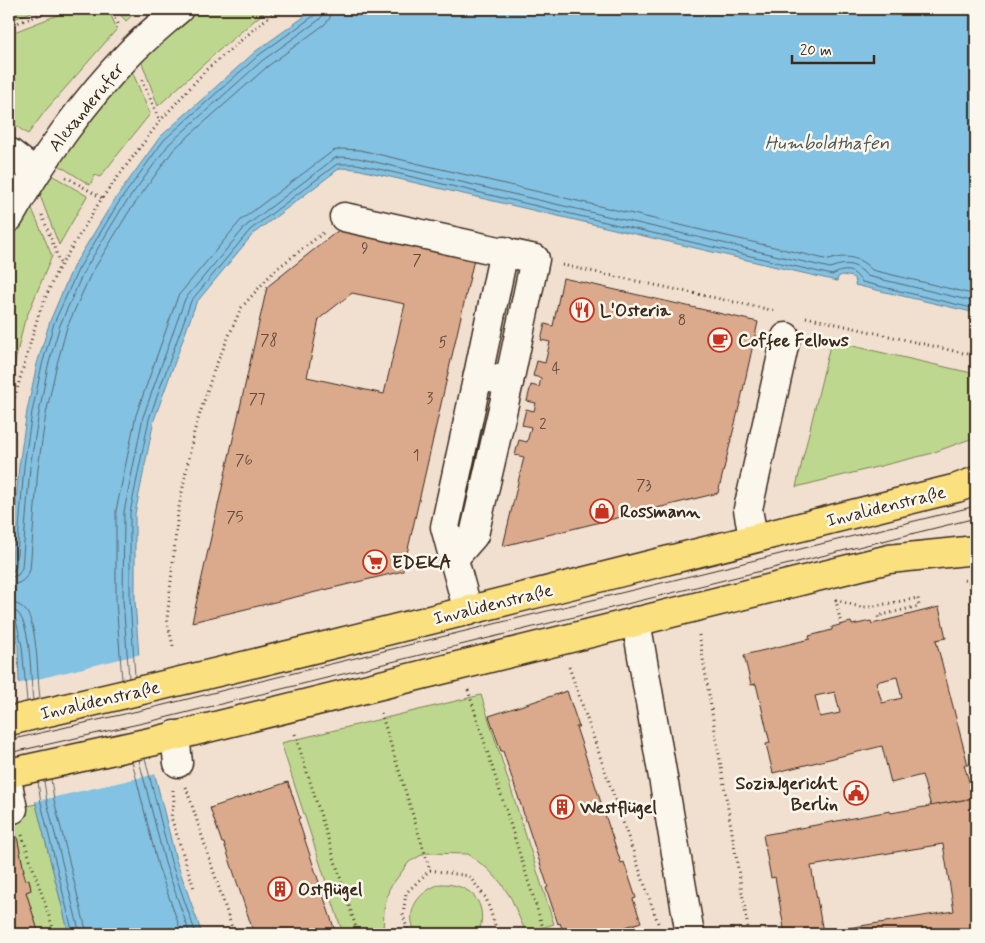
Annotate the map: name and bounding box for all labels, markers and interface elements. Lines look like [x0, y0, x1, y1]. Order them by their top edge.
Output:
scale bar [792, 32, 875, 64]
text: 20 m [800, 41, 832, 61]
street label: Alexanderufer [43, 58, 130, 157]
water label: Humboldthafen [765, 131, 890, 156]
house number: 9 [361, 239, 369, 259]
house number: 7 [412, 251, 422, 271]
restaurant icon: L'Osteria [569, 297, 595, 323]
place label: L'Osteria [600, 299, 672, 323]
house number: 8 [678, 311, 686, 331]
cafe icon: Coffee Fellows [707, 327, 733, 353]
place label: Coffee Fellows [738, 329, 849, 353]
house number: 78 [260, 331, 278, 351]
house number: 5 [438, 333, 448, 353]
house number: 4 [552, 359, 561, 379]
house number: 3 [427, 389, 434, 409]
house number: 77 [249, 390, 266, 410]
house number: 2 [539, 415, 547, 435]
house number: 1 [413, 446, 419, 466]
house number: 76 [235, 451, 253, 471]
house number: 73 [636, 476, 652, 496]
street label: Invalidenstraße [824, 481, 948, 533]
shop icon: Rossmann [589, 498, 615, 524]
place label: Rossmann [620, 500, 701, 524]
house number: 75 [226, 508, 244, 528]
supermarket icon: EDEKA [362, 549, 388, 575]
place label: EDEKA [392, 551, 452, 575]
street label: Invalidenstraße [431, 579, 555, 631]
street label: Invalidenstraße [38, 676, 162, 726]
place label: Sozialgericht Berlin [735, 772, 838, 817]
public building icon: Sozialgericht Berlin [843, 780, 869, 806]
building icon: Westflügel [549, 794, 575, 820]
place label: Westflügel [579, 796, 657, 820]
building icon: Ostflügel [267, 876, 293, 902]
place label: Ostflügel [298, 878, 363, 902]

